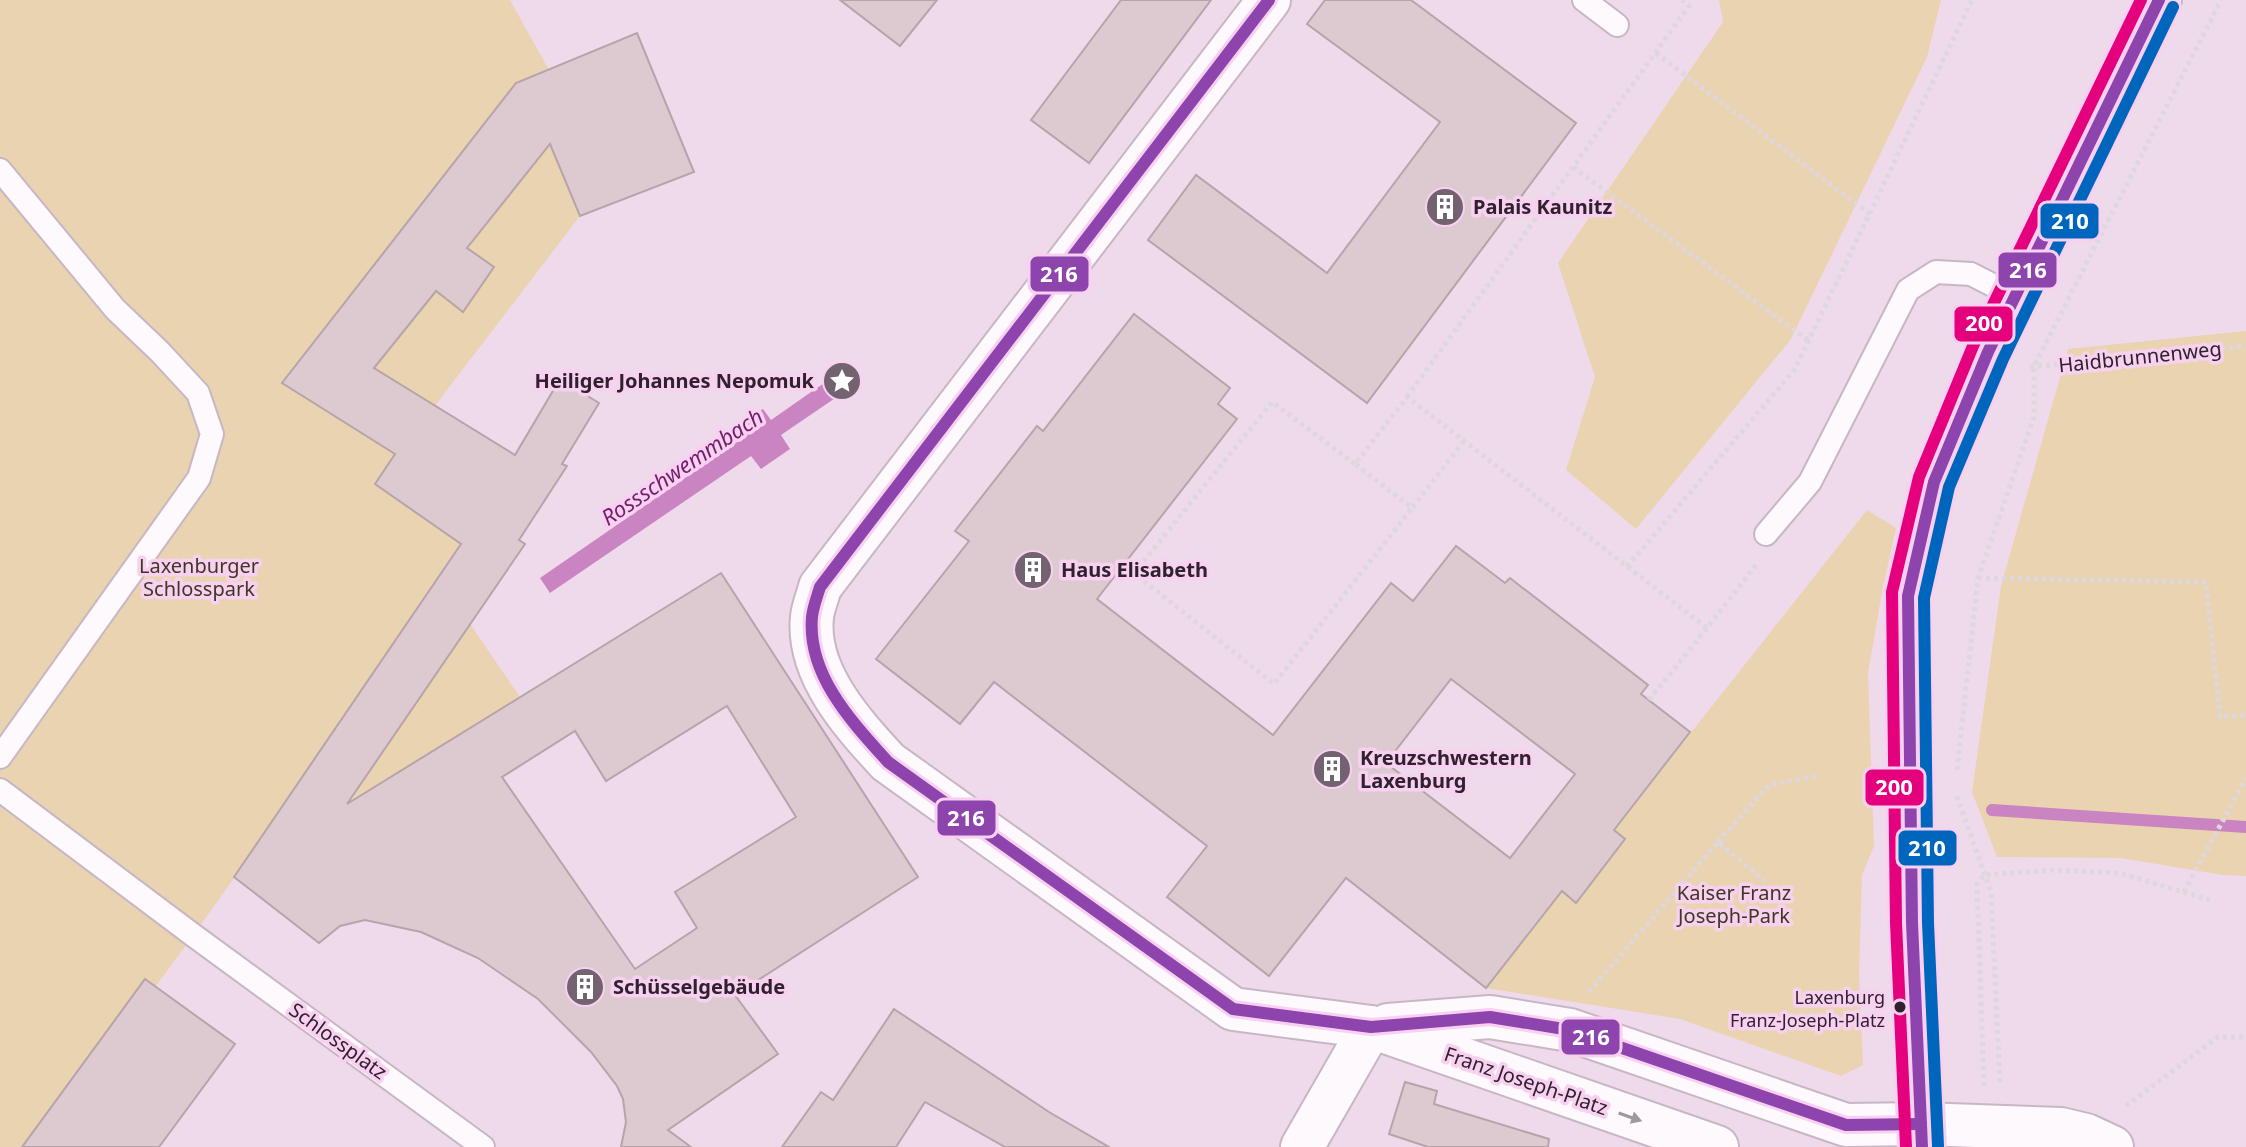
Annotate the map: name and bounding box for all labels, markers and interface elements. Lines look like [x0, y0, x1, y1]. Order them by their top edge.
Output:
building icon: Palais Kaunitz [1424, 186, 1466, 228]
place label: Palais Kaunitz [1473, 193, 1612, 220]
line badge: 210 [2039, 202, 2100, 240]
text: 210 [2051, 205, 2089, 235]
line badge: 216 [1997, 251, 2058, 289]
text: 216 [2009, 254, 2047, 284]
line badge: 216 [1029, 255, 1090, 293]
text: 216 [1040, 258, 1078, 288]
line badge: 200 [1953, 305, 2014, 343]
text: 200 [1965, 307, 2003, 337]
street label: Haidbrunnenweg [2057, 335, 2223, 379]
place icon: Heiliger Johannes Nepomuk [821, 360, 863, 402]
place label: Heiliger Johannes Nepomuk [535, 367, 815, 394]
water label: Rossschwemmbach [594, 401, 768, 532]
building icon: Haus Elisabeth [1012, 549, 1054, 591]
park label: Laxenburger Schlosspark [139, 552, 259, 602]
place label: Haus Elisabeth [1061, 556, 1208, 583]
place label: Kreuzschwestern Laxenburg [1360, 744, 1532, 794]
building icon: Kreuzschwestern Laxenburg [1311, 748, 1353, 790]
line badge: 200 [1864, 768, 1925, 807]
text: 200 [1875, 771, 1913, 801]
line badge: 216 [936, 799, 997, 837]
text: 216 [947, 802, 985, 832]
line badge: 210 [1897, 829, 1958, 867]
text: 210 [1908, 832, 1946, 862]
park label: Kaiser Franz Joseph-Park [1676, 879, 1791, 929]
building icon: Schüsselgebäude [564, 966, 606, 1008]
place label: Schüsselgebäude [613, 973, 785, 1000]
place label: Laxenburg Franz-Joseph-Platz [1730, 985, 1885, 1032]
street label: Schlossplatz [284, 996, 393, 1085]
marker: Laxenburg Franz-Joseph-Platz [1892, 999, 1908, 1015]
line badge: 216 [1560, 1018, 1621, 1056]
text: 216 [1572, 1021, 1610, 1051]
street label: Franz Joseph-Platz [1441, 1040, 1611, 1121]
one-way arrow [1618, 1111, 1642, 1123]

